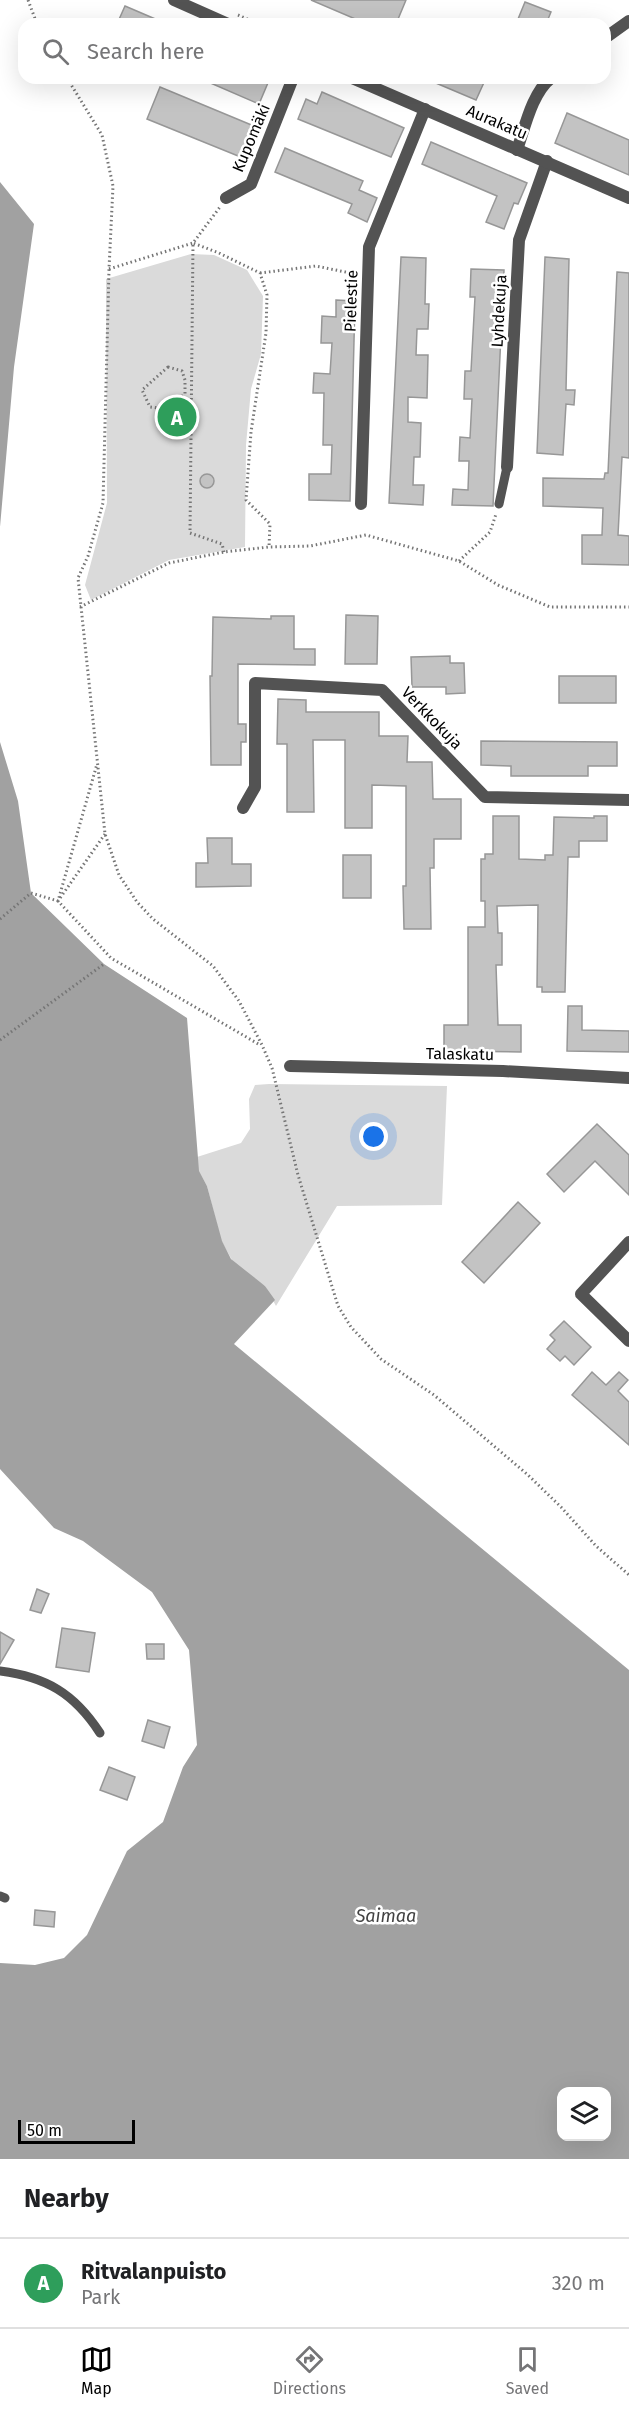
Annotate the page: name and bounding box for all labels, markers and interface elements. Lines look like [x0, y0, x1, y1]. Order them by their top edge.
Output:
search box [18, 18, 611, 84]
icon: search [39, 35, 72, 68]
text: Search here [87, 38, 205, 65]
street label: Kupomäki [228, 101, 274, 175]
street label: Aurakatu [464, 101, 530, 143]
street label: Pielestie [340, 270, 362, 332]
street label: Lyhdekuja [488, 274, 510, 348]
pin: A [158, 394, 196, 440]
street label: Verkkokuja [398, 683, 466, 753]
street label: Talaskatu [426, 1044, 494, 1064]
your location [359, 1122, 388, 1151]
water label: Saimaa [355, 1905, 416, 1927]
map controls [557, 2087, 611, 2141]
button: layers [557, 2087, 611, 2141]
scale bar [18, 2117, 135, 2144]
text: 50 m [27, 2121, 62, 2140]
text: Nearby [24, 2183, 109, 2214]
text: Ritvalanpuisto [81, 2258, 226, 2285]
text: A [38, 2271, 49, 2295]
text: 320 m [552, 2271, 605, 2295]
text: Park [81, 2285, 120, 2309]
tab: Map [80, 2343, 113, 2398]
tab: Directions [273, 2343, 346, 2398]
tab: Saved [506, 2343, 549, 2398]

